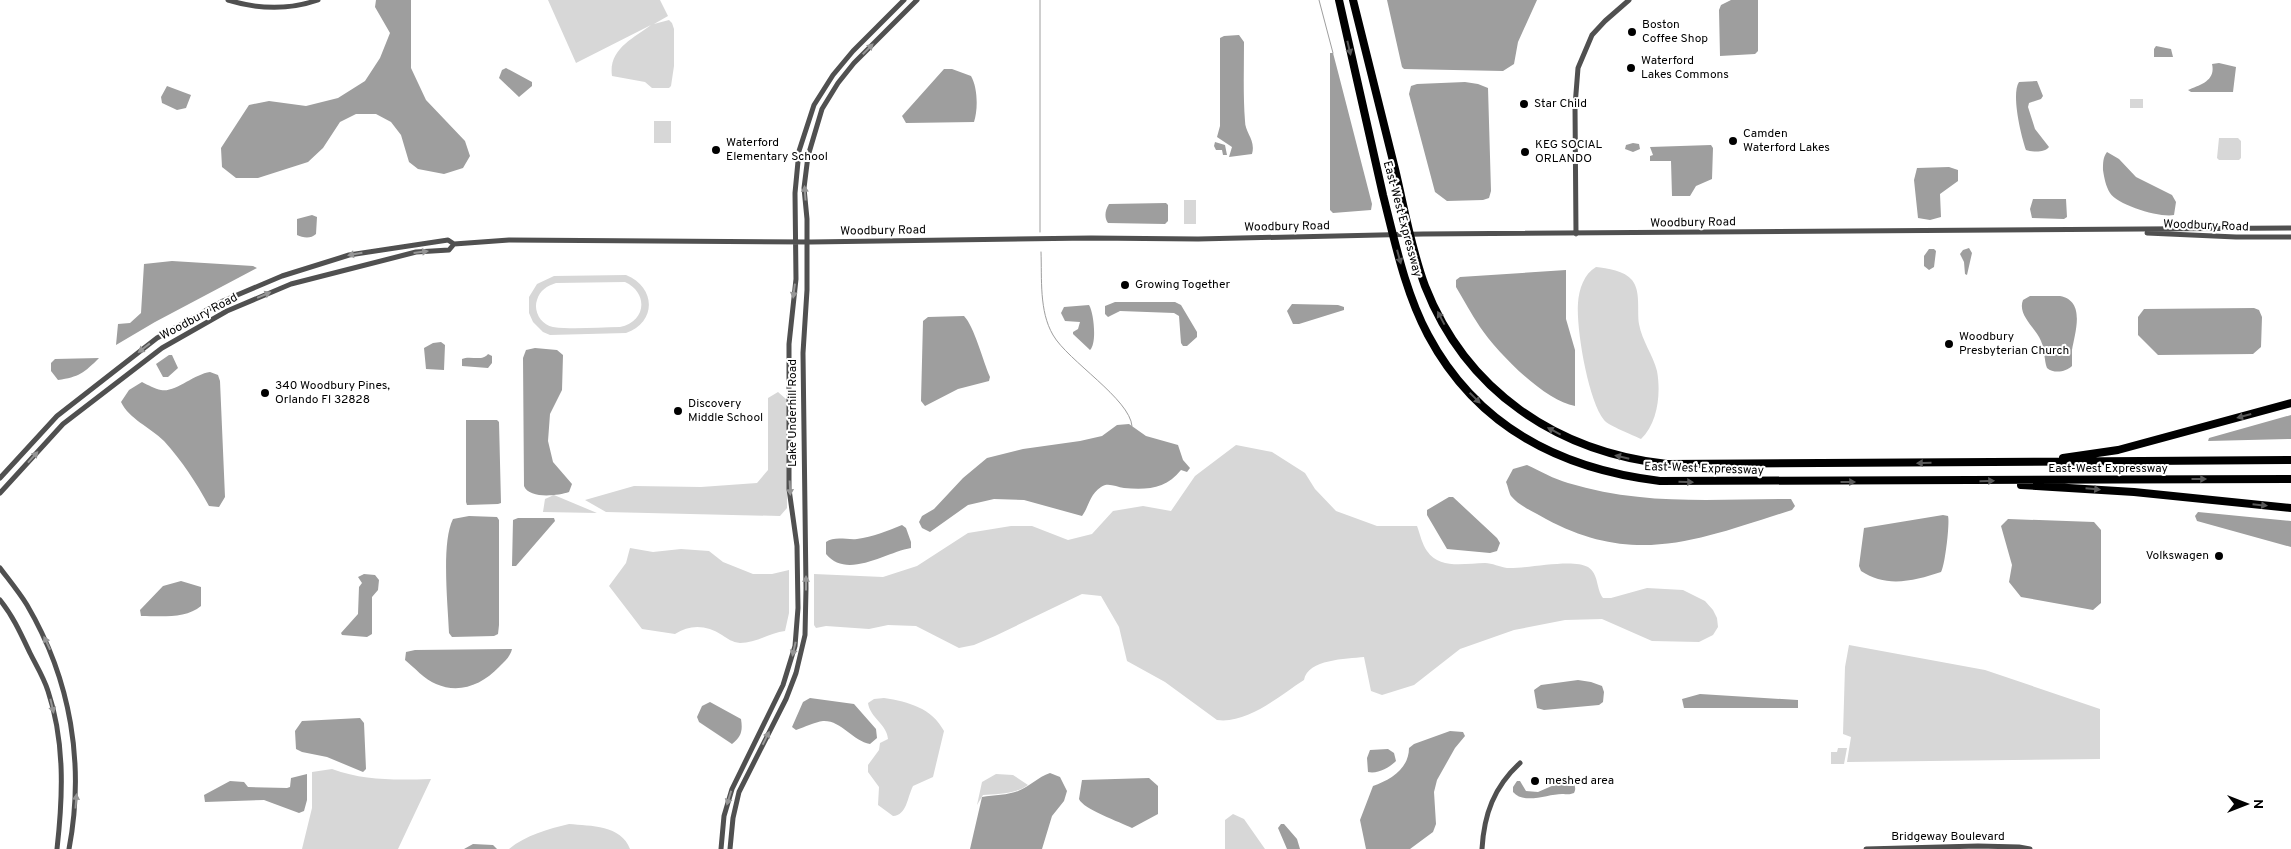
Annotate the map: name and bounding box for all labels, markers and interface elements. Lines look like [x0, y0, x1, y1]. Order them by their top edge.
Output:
place label: Boston Coffee Shop [1642, 17, 1708, 47]
marker: Boston Coffee Shop [1626, 26, 1638, 38]
one-way arrow [1345, 40, 1353, 55]
one-way arrow [862, 43, 874, 55]
place label: Waterford Lakes Commons [1641, 53, 1729, 83]
marker: Waterford Lakes Commons [1625, 62, 1637, 74]
place label: Star Child [1534, 96, 1587, 112]
marker: Star Child [1518, 98, 1530, 110]
place label: Camden Waterford Lakes [1743, 126, 1830, 156]
place label: Waterford Elementary School [726, 135, 828, 165]
marker: Camden Waterford Lakes [1727, 135, 1739, 147]
place label: KEG SOCIAL ORLANDO [1535, 137, 1602, 167]
marker: Waterford Elementary School [710, 144, 722, 156]
marker: KEG SOCIAL ORLANDO [1519, 146, 1531, 158]
street label: East-West Expressway [1379, 159, 1425, 279]
one-way arrow [801, 185, 809, 201]
street label: Woodbury Road [1650, 214, 1736, 232]
street label: Woodbury Road [2163, 217, 2249, 235]
street label: Woodbury Road [1244, 218, 1330, 236]
street label: Woodbury Road [840, 222, 926, 240]
one-way arrow [413, 248, 429, 256]
one-way arrow [1395, 249, 1403, 264]
one-way arrow [347, 251, 363, 259]
place label: Growing Together [1135, 277, 1231, 293]
marker: Growing Together [1119, 279, 1131, 291]
one-way arrow [790, 283, 798, 299]
street label: Woodbury Road [157, 290, 241, 344]
one-way arrow [257, 291, 271, 299]
one-way arrow [1437, 311, 1445, 326]
place label: Woodbury Presbyterian Church [1959, 329, 2069, 359]
marker: Woodbury Presbyterian Church [1943, 338, 1955, 350]
one-way arrow [138, 342, 151, 353]
street label: Lake Underhill Road [785, 359, 801, 467]
place label: 340 Woodbury Pines, Orlando Fl 32828 [275, 378, 390, 408]
marker: 340 Woodbury Pines, Orlando Fl 32828 [259, 387, 271, 399]
one-way arrow [1468, 392, 1480, 404]
place label: Discovery Middle School [688, 396, 763, 426]
marker: Discovery Middle School [672, 405, 684, 417]
one-way arrow [2236, 412, 2251, 420]
one-way arrow [1547, 427, 1561, 436]
one-way arrow [27, 452, 39, 464]
one-way arrow [1615, 453, 1630, 461]
street label: East-West Expressway [1644, 459, 1764, 479]
one-way arrow [1916, 459, 1932, 467]
street label: East-West Expressway [2048, 461, 2168, 477]
one-way arrow [2191, 475, 2207, 483]
one-way arrow [1979, 477, 1995, 485]
one-way arrow [1678, 478, 1694, 486]
one-way arrow [1841, 478, 1857, 486]
one-way arrow [786, 480, 794, 496]
one-way arrow [2085, 485, 2101, 493]
one-way arrow [2252, 501, 2268, 509]
place label: Volkswagen [2146, 548, 2209, 564]
marker: Volkswagen [2213, 550, 2225, 562]
one-way arrow [802, 575, 810, 591]
one-way arrow [42, 636, 50, 650]
one-way arrow [790, 642, 798, 657]
one-way arrow [48, 698, 56, 713]
one-way arrow [762, 730, 770, 745]
place label: meshed area [1545, 773, 1614, 789]
marker: meshed area [1529, 775, 1541, 787]
north arrow [2221, 779, 2271, 829]
one-way arrow [725, 791, 733, 806]
one-way arrow [72, 793, 80, 809]
text: N [2249, 799, 2266, 809]
street label: Bridgeway Boulevard [1891, 829, 2005, 845]

